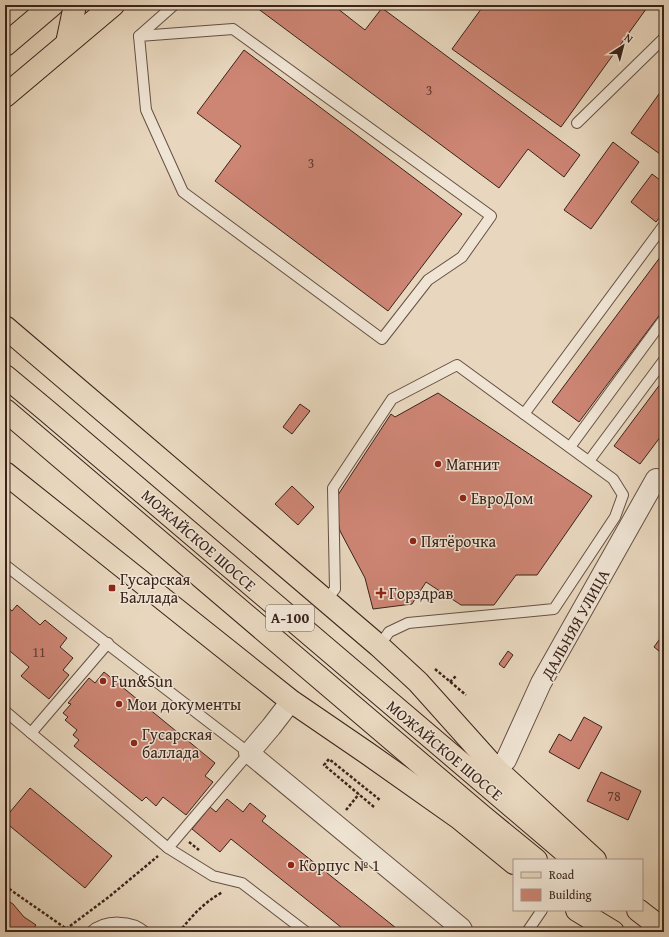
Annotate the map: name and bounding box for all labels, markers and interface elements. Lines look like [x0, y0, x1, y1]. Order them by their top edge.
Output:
north arrow [603, 26, 643, 66]
text: N [621, 29, 637, 47]
house number: 3 [426, 80, 432, 100]
house number: 3 [308, 153, 314, 173]
place label: Магнит [446, 452, 500, 476]
marker: Магнит [433, 459, 443, 469]
street label: МОЖАЙСКОЕ ШОССЕ [136, 483, 262, 597]
place label: ЕвроДом [471, 486, 534, 510]
marker: ЕвроДом [458, 493, 468, 503]
place label: Пятёрочка [421, 529, 496, 553]
marker: Пятёрочка [408, 536, 418, 546]
street label: ДАЛЬНЯЯ УЛИЦА [534, 564, 615, 684]
place label: Гусарская Баллада [120, 567, 190, 609]
place label: Горздрав [389, 581, 453, 605]
marker: Гусарская Баллада [107, 583, 117, 593]
marker: Горздрав [376, 588, 386, 598]
road number: А-100 [266, 605, 314, 631]
house number: 11 [32, 642, 46, 662]
place label: Fun&Sun [111, 669, 173, 693]
marker: Fun&Sun [98, 676, 108, 686]
place label: Мои документы [127, 692, 241, 716]
street label: МОЖАЙСКОЕ ШОССЕ [382, 694, 508, 806]
marker: Мои документы [114, 699, 124, 709]
place label: Гусарская баллада [142, 722, 212, 764]
marker: Гусарская баллада [129, 738, 139, 748]
house number: 78 [607, 786, 621, 806]
place label: Корпус № 1 [299, 853, 380, 877]
legend [513, 859, 643, 911]
marker: Корпус № 1 [286, 860, 296, 870]
text: Road [549, 866, 575, 883]
text: Building [549, 886, 592, 903]

